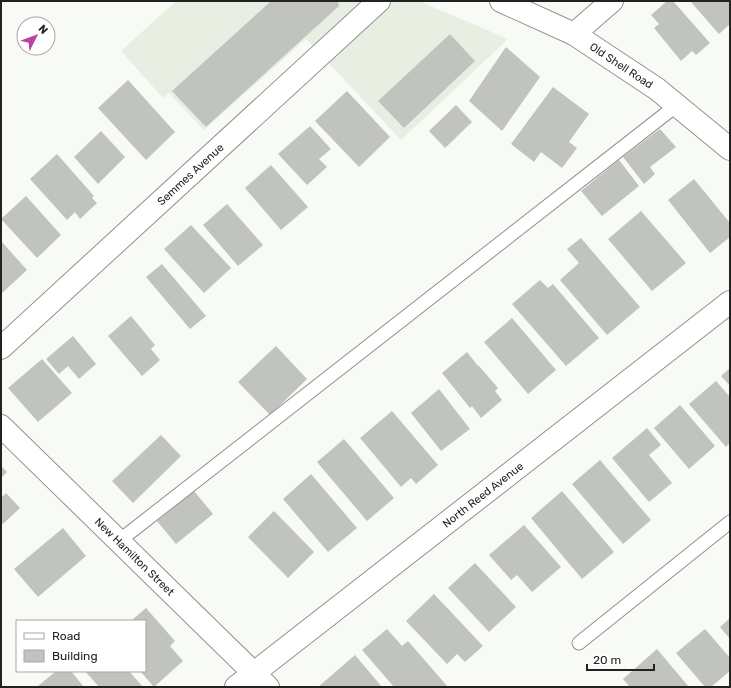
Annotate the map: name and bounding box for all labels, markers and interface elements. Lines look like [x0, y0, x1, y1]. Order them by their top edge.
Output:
north arrow [16, 16, 56, 56]
text: N [36, 22, 51, 37]
street label: Old Shell Road [587, 40, 656, 91]
street label: Semmes Avenue [154, 141, 226, 208]
street label: North Reed Avenue [440, 459, 526, 530]
street label: New Hamilton Street [92, 515, 178, 599]
legend [16, 620, 146, 672]
text: Road [52, 629, 80, 643]
scale bar [587, 646, 654, 672]
text: Building [52, 649, 98, 663]
text: 20 m [593, 653, 621, 667]

